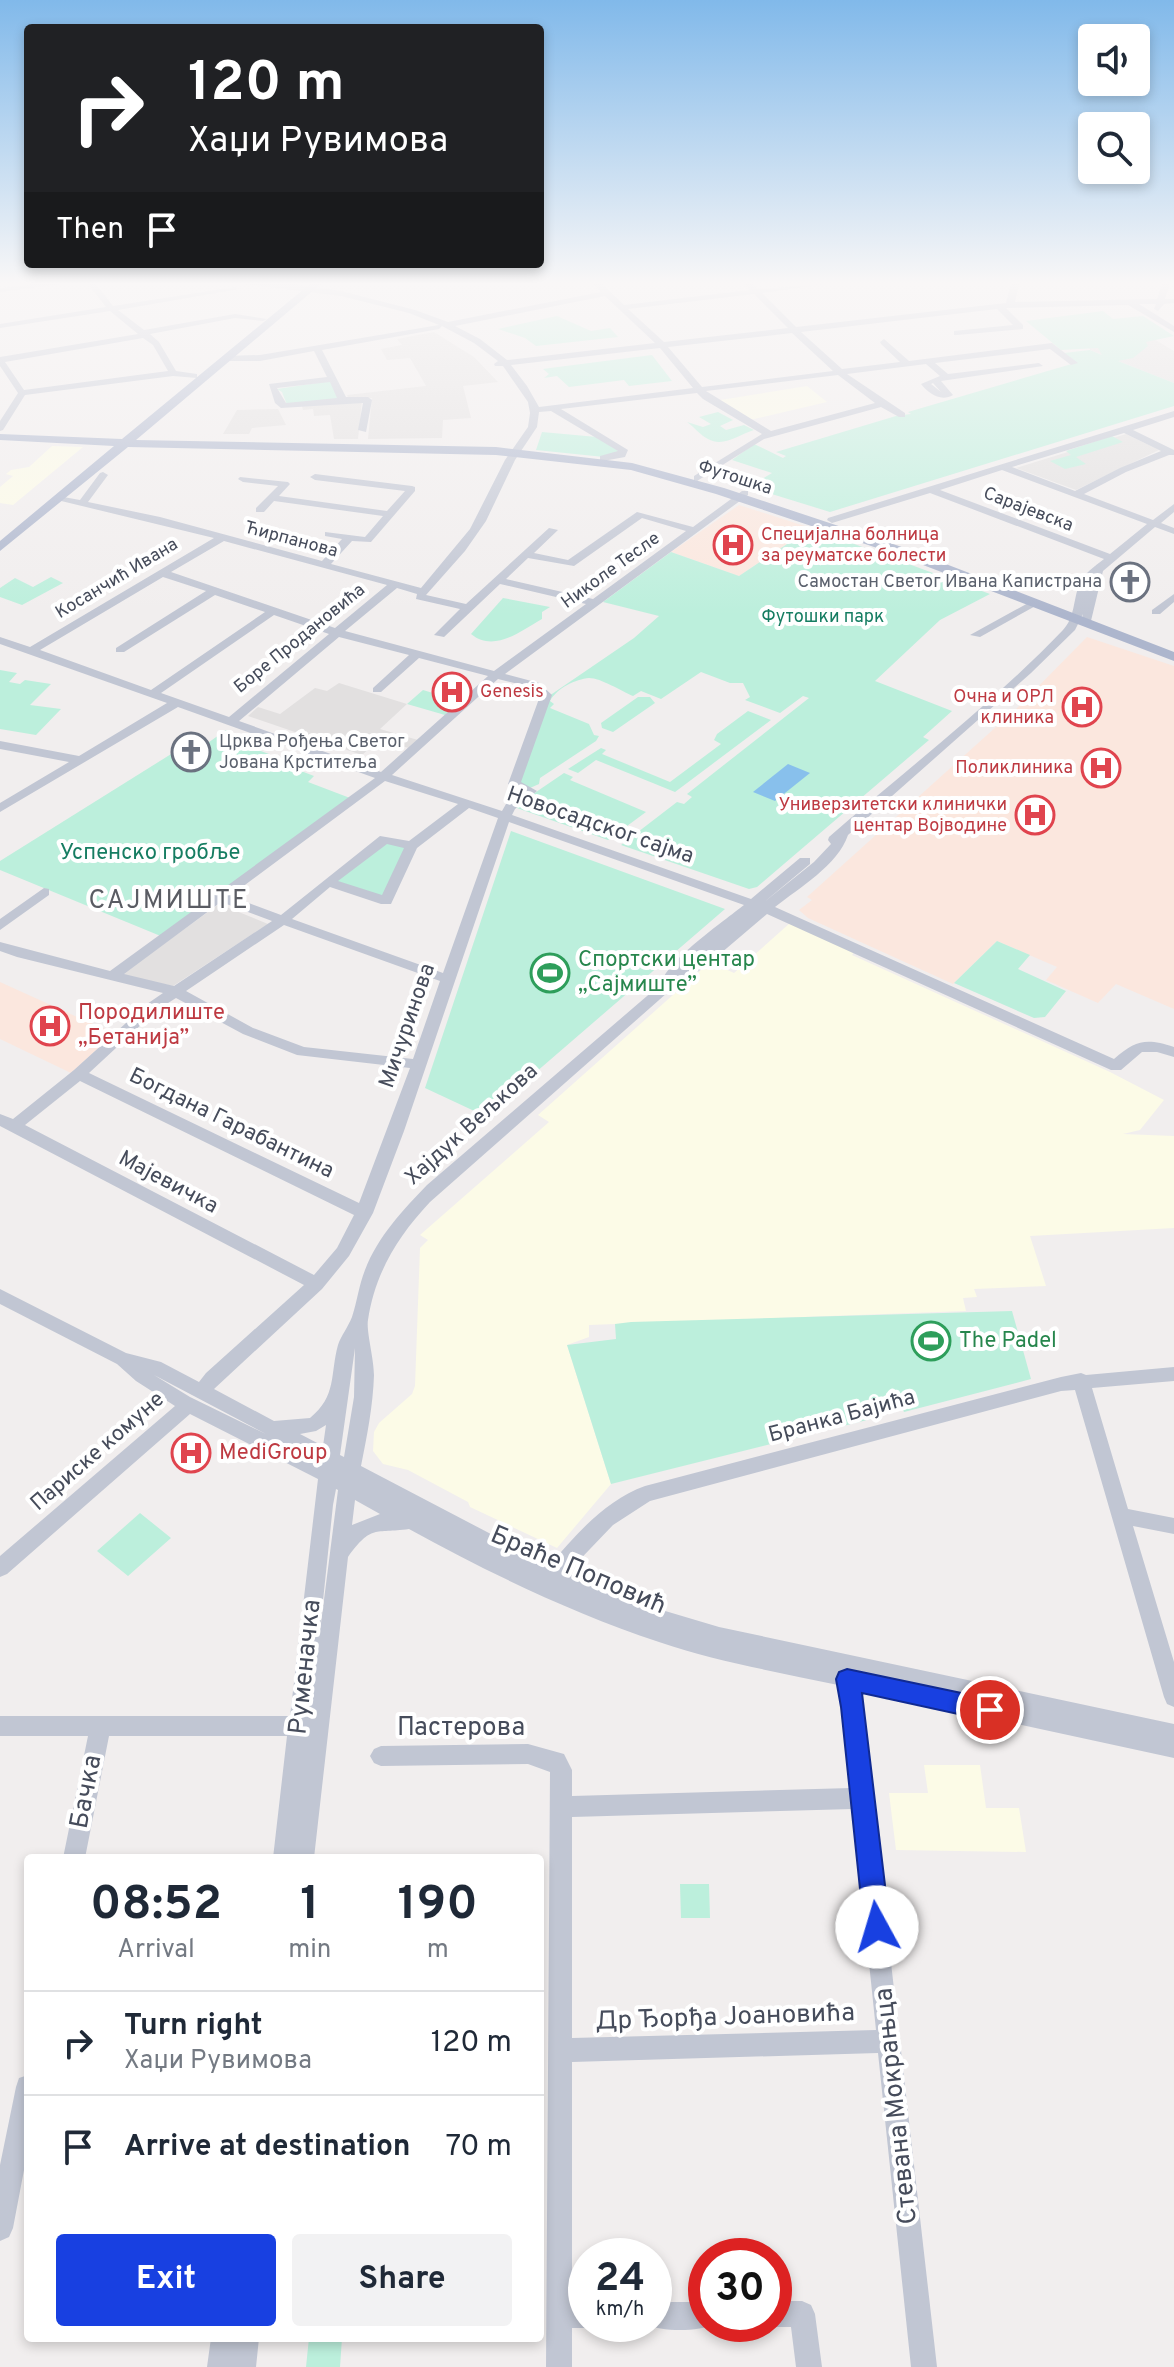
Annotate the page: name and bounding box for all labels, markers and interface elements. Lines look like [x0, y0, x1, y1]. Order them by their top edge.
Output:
map controls [1078, 24, 1150, 184]
button: sound [1078, 24, 1150, 96]
text: 120 m [188, 50, 345, 120]
icon: right [56, 56, 160, 160]
button: search [1078, 112, 1150, 184]
text: Хаџи Рувимова [188, 119, 448, 165]
icon: arrive [140, 208, 184, 252]
text: Then [56, 212, 124, 249]
street label: Футошка [695, 455, 775, 501]
street label: Сарајевска [980, 482, 1076, 538]
street label: Ћирпанова [242, 516, 340, 564]
hospital icon: Специјална болница за реуматске болести [712, 524, 754, 566]
place label: Специјална болница за реуматске болести [761, 524, 946, 568]
street label: Николе Тесле [557, 527, 665, 615]
street label: Косанчић Ивана [51, 533, 183, 625]
church icon: Самостан Светог Ивана Капистрана [1109, 561, 1151, 603]
place label: Самостан Светог Ивана Капистрана [798, 571, 1102, 594]
street label: Боре Продановића [230, 579, 370, 699]
park label: Футошки парк [762, 606, 884, 629]
hospital icon: Genesis [431, 671, 473, 713]
place label: Genesis [480, 681, 544, 704]
place label: Очна и ОРЛ клиника [953, 686, 1054, 730]
hospital icon: Очна и ОРЛ клиника [1061, 686, 1103, 728]
church icon: Црква Рођења Светог Јована Крститеља [170, 731, 212, 773]
place label: Црква Рођења Светог Јована Крститеља [219, 731, 405, 775]
hospital icon: Поликлиника [1080, 747, 1122, 789]
place label: Поликлиника [955, 757, 1073, 780]
street label: Новосадског сајма [503, 781, 697, 871]
place label: Универзитетски клинички центар Војводине [779, 794, 1007, 838]
hospital icon: Универзитетски клинички центар Војводине [1014, 794, 1056, 836]
park label: Успенско гробље [60, 840, 240, 867]
district label: САЈМИШТЕ [88, 885, 250, 918]
place label: Спортски центар „Сајмиште” [578, 947, 755, 999]
sports icon: Спортски центар „Сајмиште” [529, 952, 571, 994]
street label: Мичуринова [374, 960, 442, 1092]
place label: Породилиште „Бетанија” [78, 1000, 225, 1052]
hospital icon: Породилиште „Бетанија” [29, 1005, 71, 1047]
street label: Хајдук Вељкова [400, 1058, 544, 1192]
street label: Богдана Гарабантина [124, 1063, 338, 1185]
street label: Мајевичка [114, 1146, 222, 1220]
sports icon: The Padel [910, 1320, 952, 1362]
place label: The Padel [959, 1328, 1057, 1355]
street label: Бранка Бајића [766, 1384, 918, 1450]
street label: Париске комуне [25, 1386, 171, 1518]
hospital icon: MediGroup [170, 1432, 212, 1474]
place label: MediGroup [219, 1440, 327, 1467]
street label: Браће Поповић [485, 1519, 671, 1623]
street label: Руменачка [282, 1598, 330, 1736]
pin [956, 1676, 1024, 1744]
icon: arrive [968, 1688, 1012, 1732]
street label: Пастерова [397, 1712, 525, 1745]
street label: Бачка [64, 1752, 110, 1832]
text: 08:52 [90, 1876, 222, 1936]
text: 1 [300, 1876, 319, 1936]
text: 190 [397, 1876, 478, 1936]
position arrow [835, 1885, 919, 1969]
text: Arrival [117, 1934, 195, 1967]
text: min [288, 1934, 331, 1967]
text: m [427, 1934, 449, 1967]
street label: Стевана Мокрањца [868, 1986, 926, 2226]
street label: Др Ђорђа Јоановића [595, 1997, 855, 2039]
text: Turn right [124, 2008, 262, 2045]
icon: right [56, 2021, 100, 2065]
text: 120 m [431, 2025, 512, 2062]
text: Хаџи Рувимова [124, 2045, 312, 2078]
icon: arrive [56, 2125, 100, 2169]
text: Arrive at destination [124, 2129, 410, 2166]
text: 70 m [446, 2129, 512, 2166]
button: Exit [56, 2234, 276, 2326]
button: Share [292, 2234, 512, 2326]
speed limit sign: 30 [688, 2238, 792, 2342]
text: 24 [595, 2255, 645, 2305]
text: km/h [596, 2297, 644, 2323]

